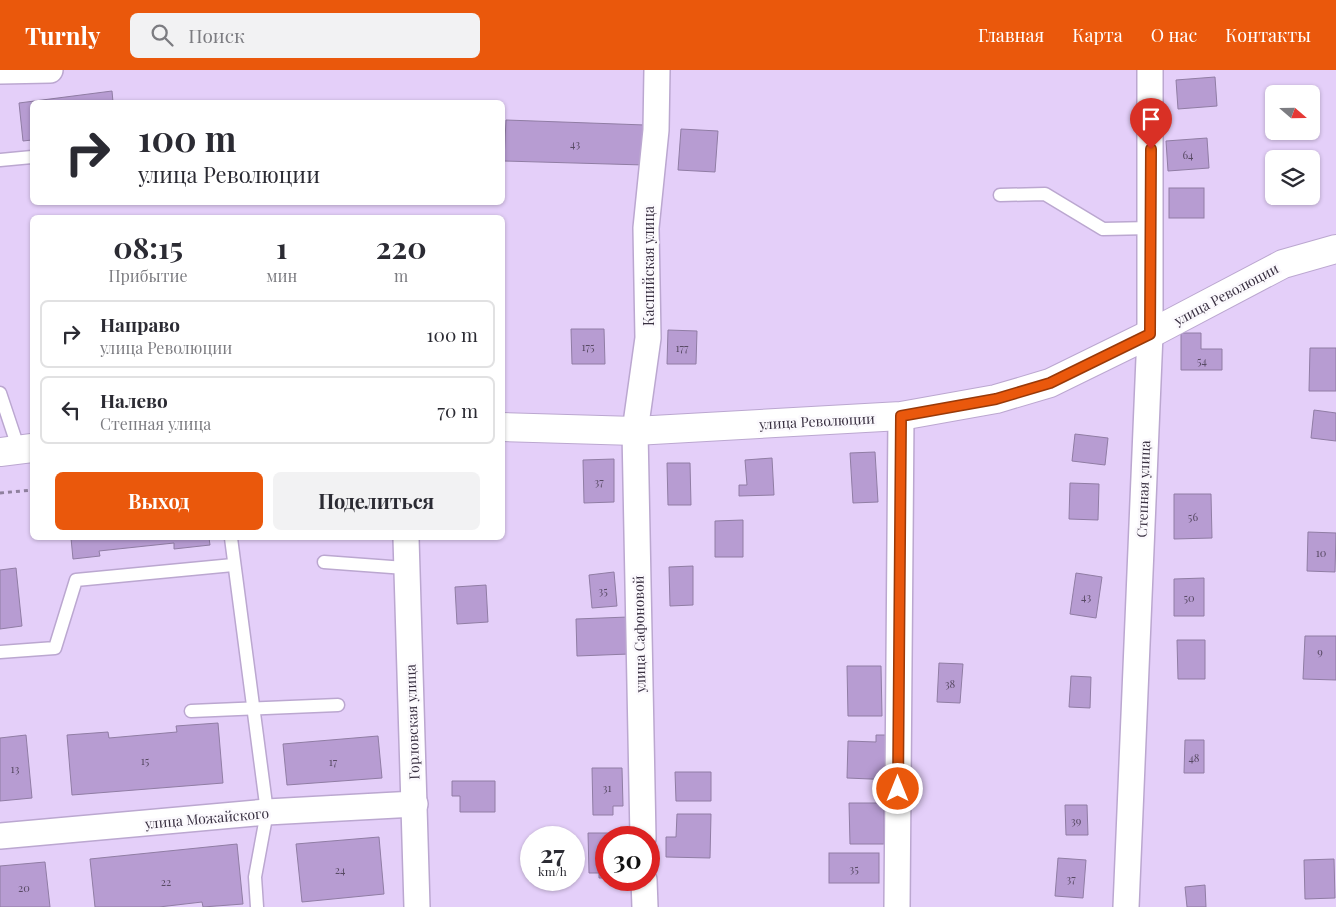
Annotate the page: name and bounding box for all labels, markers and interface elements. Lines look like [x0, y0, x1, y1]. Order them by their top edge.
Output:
search box [130, 13, 480, 58]
text: Turnly [25, 19, 100, 51]
icon: search [148, 21, 176, 49]
text: Поиск [188, 22, 245, 48]
text: Главная [978, 23, 1044, 47]
text: Карта [1072, 23, 1123, 47]
text: О нас [1151, 23, 1197, 47]
text: Контакты [1225, 23, 1311, 47]
north arrow [1265, 85, 1320, 140]
map controls [1265, 85, 1320, 205]
pin [1130, 98, 1172, 149]
icon: arrive [1137, 105, 1165, 133]
text: 100 m [138, 114, 236, 161]
icon: right [55, 120, 120, 185]
house number: 43 [570, 136, 580, 151]
house number: 64 [1182, 147, 1194, 162]
button: layers [1265, 150, 1320, 205]
text: улица Революции [138, 159, 320, 189]
street label: Каспийская улица [639, 206, 658, 326]
text: 08:15 [113, 227, 183, 267]
text: 1 [276, 227, 287, 267]
text: 220 [376, 227, 427, 267]
street label: улица Революции [1170, 258, 1282, 330]
text: Прибытие [108, 265, 188, 286]
text: мин [266, 265, 297, 286]
text: m [394, 265, 408, 286]
text: Направо [100, 311, 180, 337]
icon: right [57, 320, 85, 348]
text: 100 m [427, 321, 478, 347]
text: улица Революции [100, 337, 232, 358]
house number: 175 [581, 339, 595, 354]
house number: 177 [675, 340, 689, 355]
house number: 54 [1197, 353, 1208, 368]
text: Налево [100, 387, 168, 413]
icon: left [57, 396, 85, 424]
text: 70 m [437, 397, 478, 423]
street label: улица Революции [758, 408, 876, 434]
text: Степная улица [100, 413, 211, 434]
street label: Степная улица [1132, 440, 1154, 538]
button: Выход [55, 472, 263, 530]
button: Поделиться [273, 472, 480, 530]
house number: 37 [594, 474, 604, 489]
house number: 56 [1188, 509, 1198, 524]
house number: 10 [1316, 545, 1327, 560]
street label: улица Сафоновой [628, 575, 650, 694]
house number: 35 [598, 583, 608, 598]
house number: 43 [1081, 589, 1091, 604]
house number: 50 [1183, 590, 1195, 605]
house number: 9 [1317, 644, 1323, 659]
street label: Горловская улица [400, 664, 424, 780]
house number: 38 [945, 676, 956, 691]
house number: 48 [1188, 750, 1200, 765]
house number: 15 [141, 753, 150, 768]
house number: 17 [329, 754, 338, 769]
house number: 13 [11, 761, 19, 776]
position arrow [871, 762, 923, 814]
house number: 31 [602, 780, 612, 795]
street label: улица Можайского [143, 803, 270, 833]
house number: 39 [1071, 813, 1082, 828]
speed limit sign: 30 [595, 826, 660, 891]
text: 27 [540, 836, 565, 869]
house number: 35 [849, 861, 859, 876]
house number: 24 [335, 862, 346, 877]
text: km/h [538, 863, 567, 879]
house number: 37 [1066, 871, 1076, 886]
house number: 22 [161, 874, 171, 889]
house number: 20 [18, 880, 30, 895]

